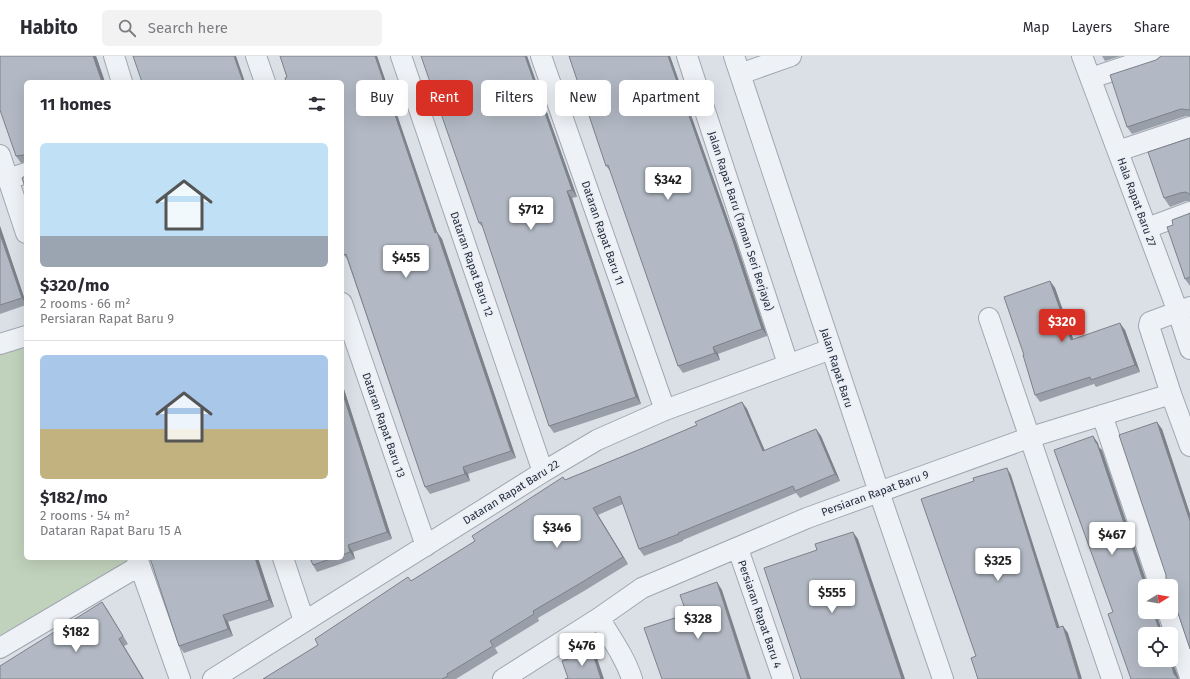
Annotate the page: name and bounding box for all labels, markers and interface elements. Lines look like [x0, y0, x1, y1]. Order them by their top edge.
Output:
search box [102, 10, 382, 46]
text: Habito [20, 16, 78, 39]
icon: search [116, 17, 138, 39]
text: Search here [148, 19, 228, 37]
text: Map [1023, 19, 1049, 36]
text: Layers [1071, 19, 1112, 36]
text: Share [1134, 19, 1170, 36]
chip: Buy [356, 80, 408, 116]
chip: Rent [416, 80, 473, 116]
chip: Filters [481, 80, 547, 116]
chip: New [555, 80, 611, 116]
chip: Apartment [619, 80, 714, 116]
icon: filters [306, 93, 328, 115]
text: 11 homes [40, 94, 111, 115]
street label: Jalan Rapat Baru (Taman Seri Berjaya) [705, 130, 776, 313]
street label: Hala Rapat Baru 27 [1114, 156, 1159, 249]
pin: $342 [644, 167, 692, 201]
icon: home [148, 169, 220, 241]
text: $342 [654, 172, 682, 187]
street label: Dataran Rapat Baru 11 [579, 179, 626, 287]
pin: $712 [507, 197, 555, 231]
text: $712 [518, 202, 544, 217]
street label: Dataran Rapat Baru 12 [447, 210, 496, 318]
pin: $455 [382, 245, 430, 279]
text: $455 [392, 250, 420, 265]
text: $320/mo [40, 275, 109, 296]
text: 2 rooms · 66 m² [40, 296, 131, 311]
pin: $320 [1038, 309, 1086, 343]
text: Persiaran Rapat Baru 9 [40, 311, 174, 326]
text: $320 [1048, 314, 1076, 329]
street label: Jalan Rapat Baru [818, 327, 856, 410]
street label: Dataran Rapat Baru 13 [359, 371, 408, 479]
icon: home [148, 381, 220, 453]
street label: Dataran Rapat Baru 22 [461, 458, 562, 527]
street label: Persiaran Rapat Baru 9 [820, 468, 931, 519]
text: $182/mo [40, 487, 108, 508]
text: 2 rooms · 54 m² [40, 508, 130, 523]
pin: $346 [533, 515, 581, 549]
text: $346 [543, 520, 571, 535]
pin: $467 [1088, 522, 1136, 556]
text: Dataran Rapat Baru 15 A [40, 523, 181, 538]
text: $467 [1098, 527, 1126, 542]
pin: $325 [974, 548, 1022, 582]
text: $325 [984, 553, 1012, 568]
street label: Persiaran Rapat Baru 4 [735, 558, 784, 670]
north arrow [1138, 579, 1178, 619]
map controls [1138, 579, 1178, 667]
pin: $555 [808, 580, 856, 614]
text: $555 [818, 585, 846, 600]
pin: $328 [674, 606, 722, 640]
text: $328 [684, 611, 712, 626]
pin: $182 [52, 619, 100, 653]
text: $182 [63, 624, 89, 639]
button: locate [1138, 627, 1178, 667]
pin: $476 [558, 633, 606, 667]
text: $476 [568, 638, 596, 653]

